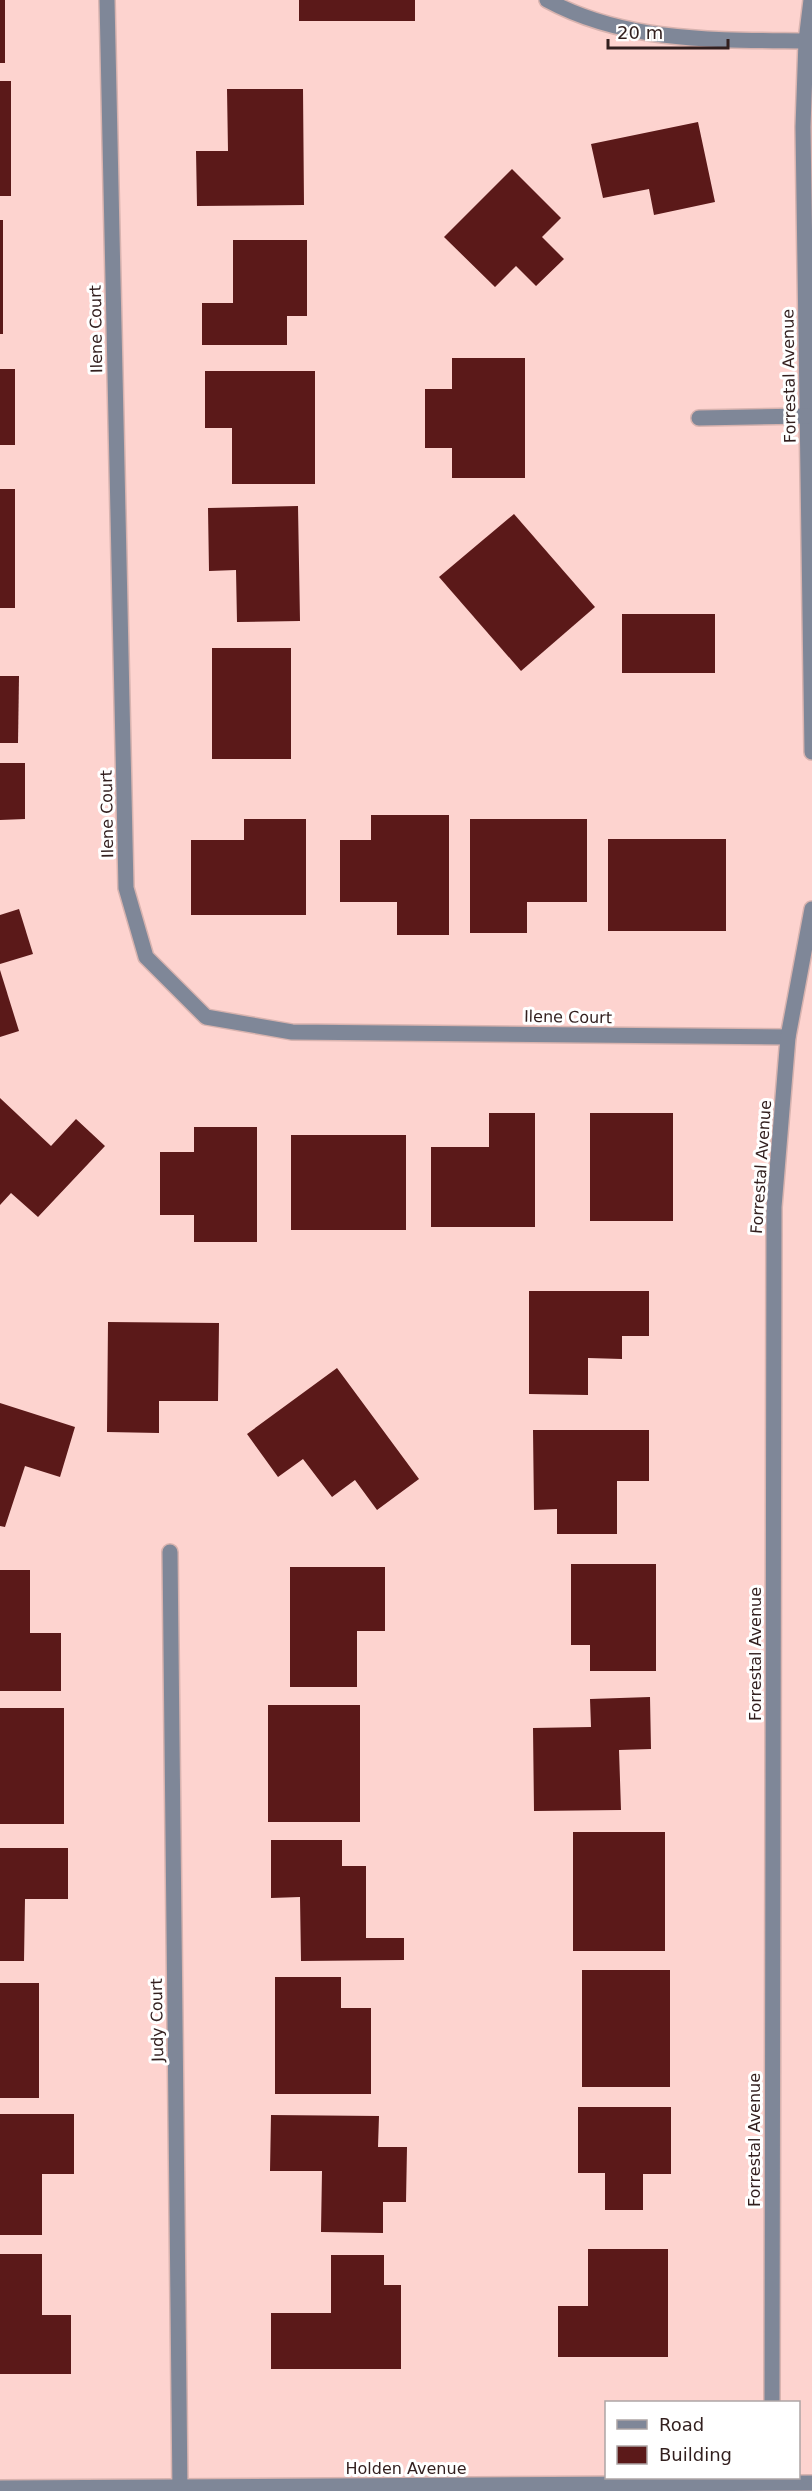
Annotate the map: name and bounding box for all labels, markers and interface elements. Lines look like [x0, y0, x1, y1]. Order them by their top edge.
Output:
scale bar [608, 12, 728, 50]
text: 20 m [617, 22, 663, 43]
street label: Ilene Court [86, 285, 106, 373]
street label: Forrestal Avenue [778, 309, 800, 443]
street label: Ilene Court [97, 770, 117, 858]
street label: Ilene Court [524, 1007, 612, 1027]
street label: Forrestal Avenue [747, 1099, 775, 1235]
street label: Forrestal Avenue [746, 1587, 765, 1721]
street label: Judy Court [147, 1978, 167, 2063]
street label: Forrestal Avenue [745, 2073, 764, 2207]
legend [605, 2401, 800, 2479]
text: Road [659, 2414, 704, 2435]
text: Building [659, 2444, 732, 2465]
street label: Holden Avenue [346, 2459, 466, 2478]

